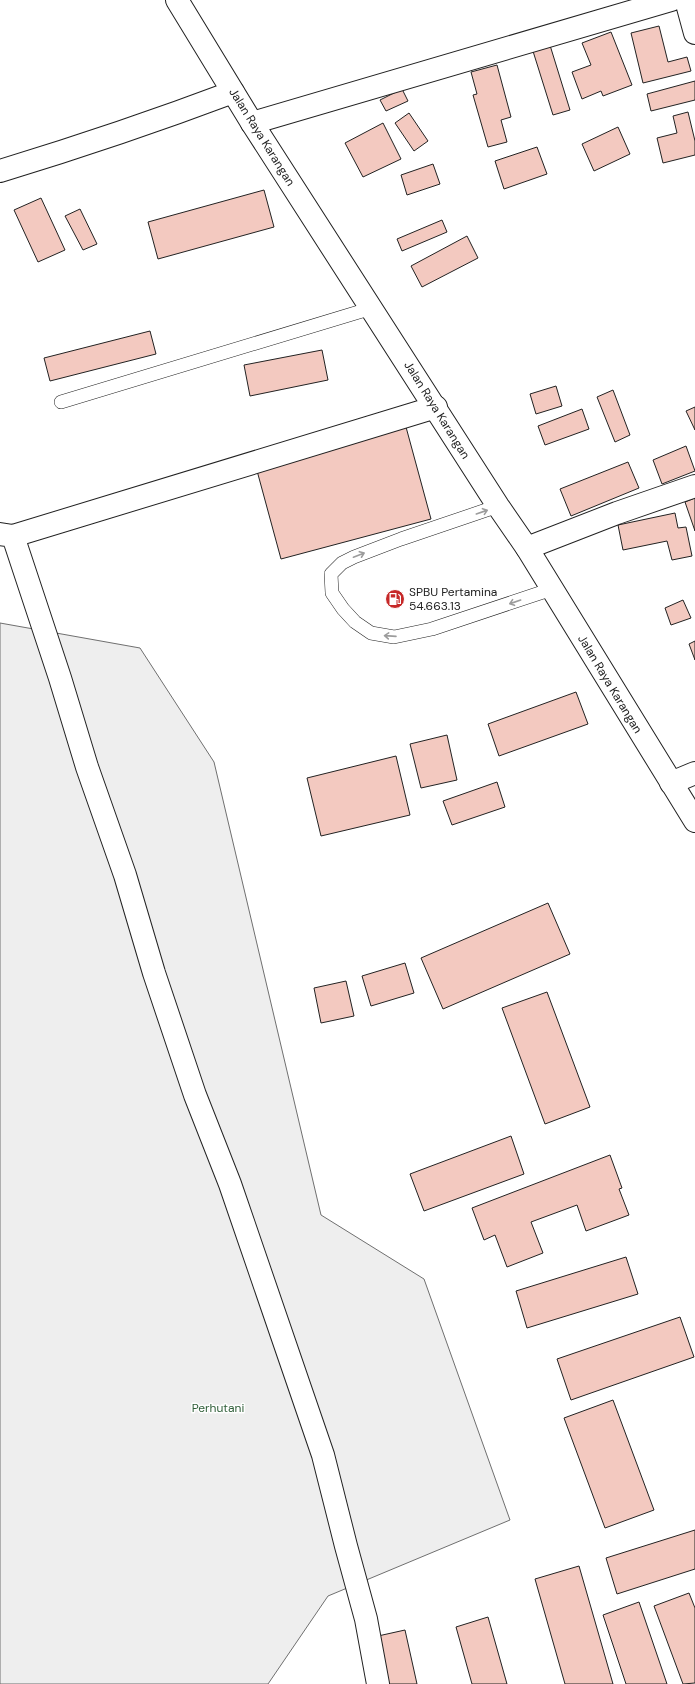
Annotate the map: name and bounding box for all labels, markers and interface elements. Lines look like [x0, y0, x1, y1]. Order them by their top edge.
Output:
street label: Jalan Raya Karangan [225, 85, 299, 189]
street label: Jalan Raya Karangan [400, 358, 474, 462]
one-way arrow [475, 508, 488, 515]
one-way arrow [353, 551, 365, 559]
place label: SPBU Pertamina 54.663.13 [409, 584, 497, 614]
fuel station icon: SPBU Pertamina 54.663.13 [384, 588, 406, 610]
one-way arrow [510, 598, 522, 606]
one-way arrow [384, 632, 397, 639]
street label: Jalan Raya Karangan [574, 632, 646, 736]
park label: Perhutani [192, 1400, 244, 1416]

